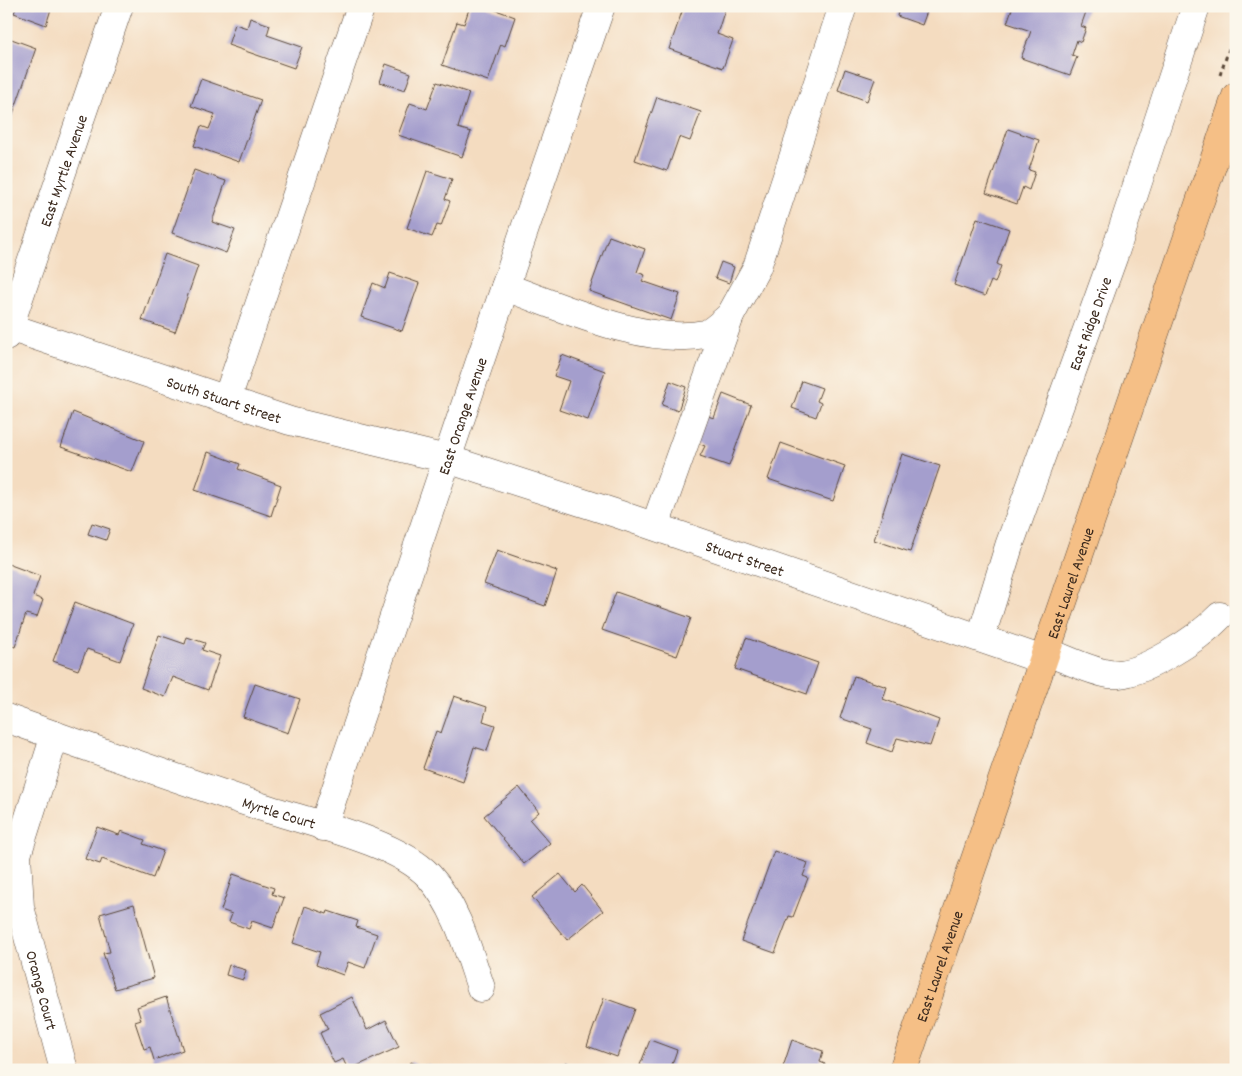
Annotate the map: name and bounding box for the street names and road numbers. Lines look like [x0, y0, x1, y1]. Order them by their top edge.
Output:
street label: East Myrtle Avenue [35, 112, 95, 230]
street label: East Ridge Drive [1064, 274, 1119, 374]
street label: East Orange Avenue [433, 355, 494, 478]
street label: South Stuart Street [163, 371, 284, 431]
street label: East Laurel Avenue [1042, 525, 1102, 642]
street label: Stuart Street [702, 536, 787, 584]
street label: Myrtle Court [239, 792, 318, 837]
street label: East Laurel Avenue [911, 908, 971, 1026]
street label: Orange Court [18, 948, 62, 1033]

